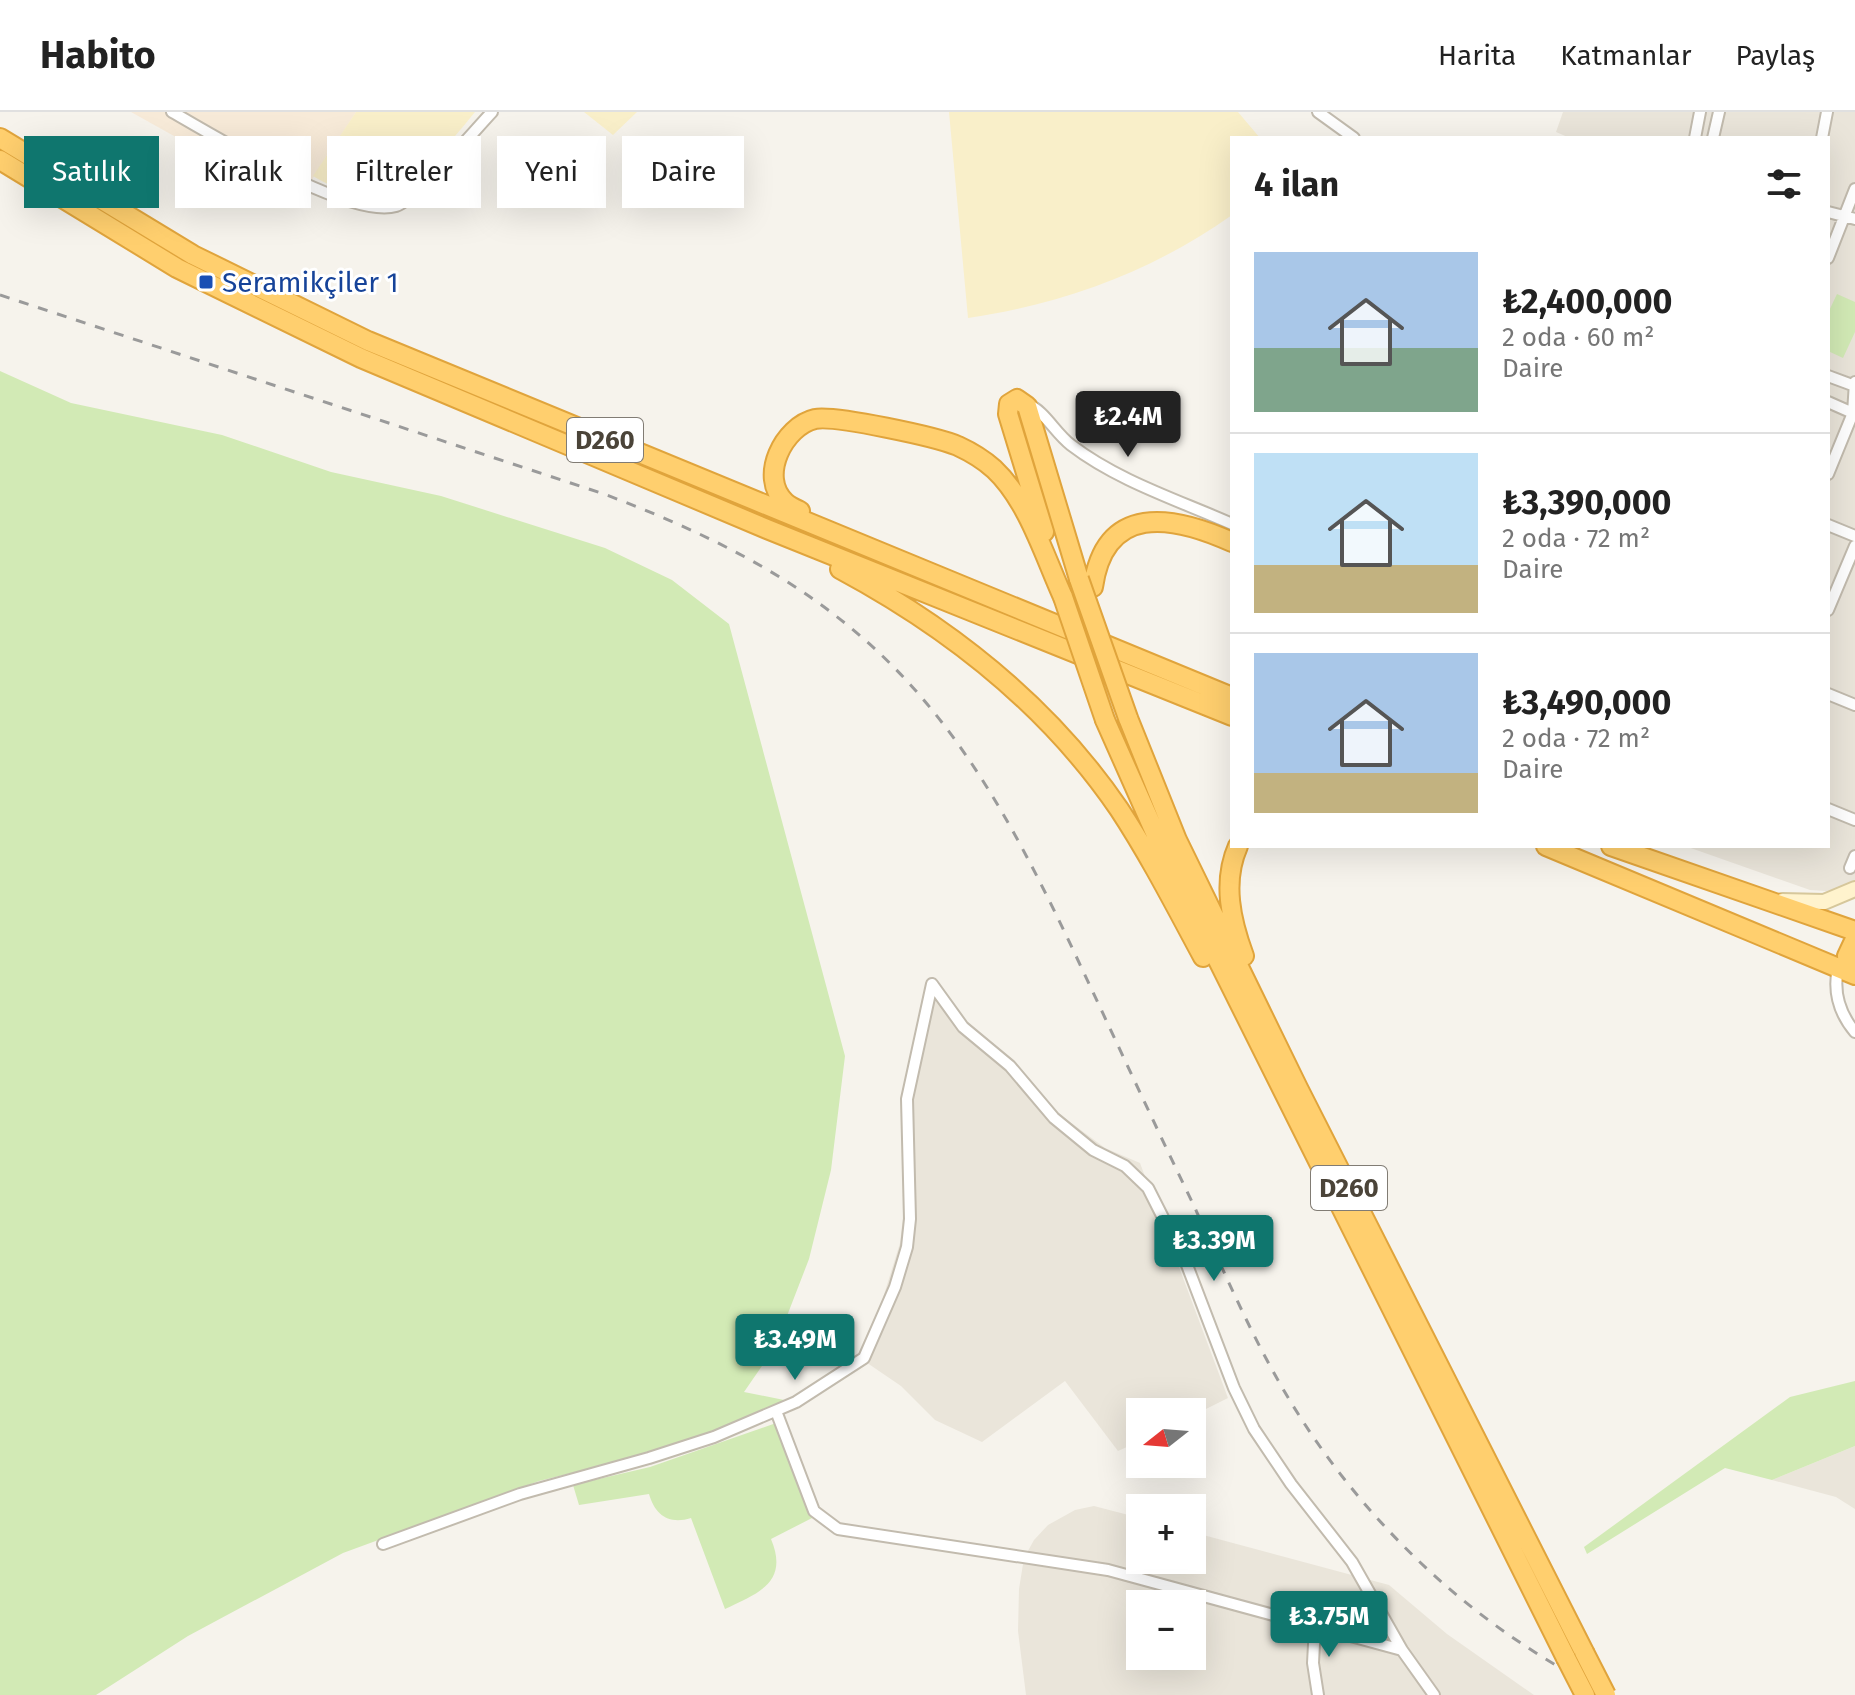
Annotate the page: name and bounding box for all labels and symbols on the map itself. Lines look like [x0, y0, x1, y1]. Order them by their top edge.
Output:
place label: Seramikçiler 1 [222, 266, 399, 299]
marker: Seramikçiler 1 [197, 273, 215, 291]
pin: ₺2.4M [1072, 391, 1184, 459]
road number: D260 [567, 418, 643, 462]
road number: D260 [1311, 1166, 1387, 1210]
pin: ₺3.39M [1149, 1215, 1279, 1283]
pin: ₺3.49M [730, 1314, 860, 1382]
north arrow [1126, 1398, 1206, 1478]
pin: ₺3.75M [1264, 1591, 1394, 1659]

